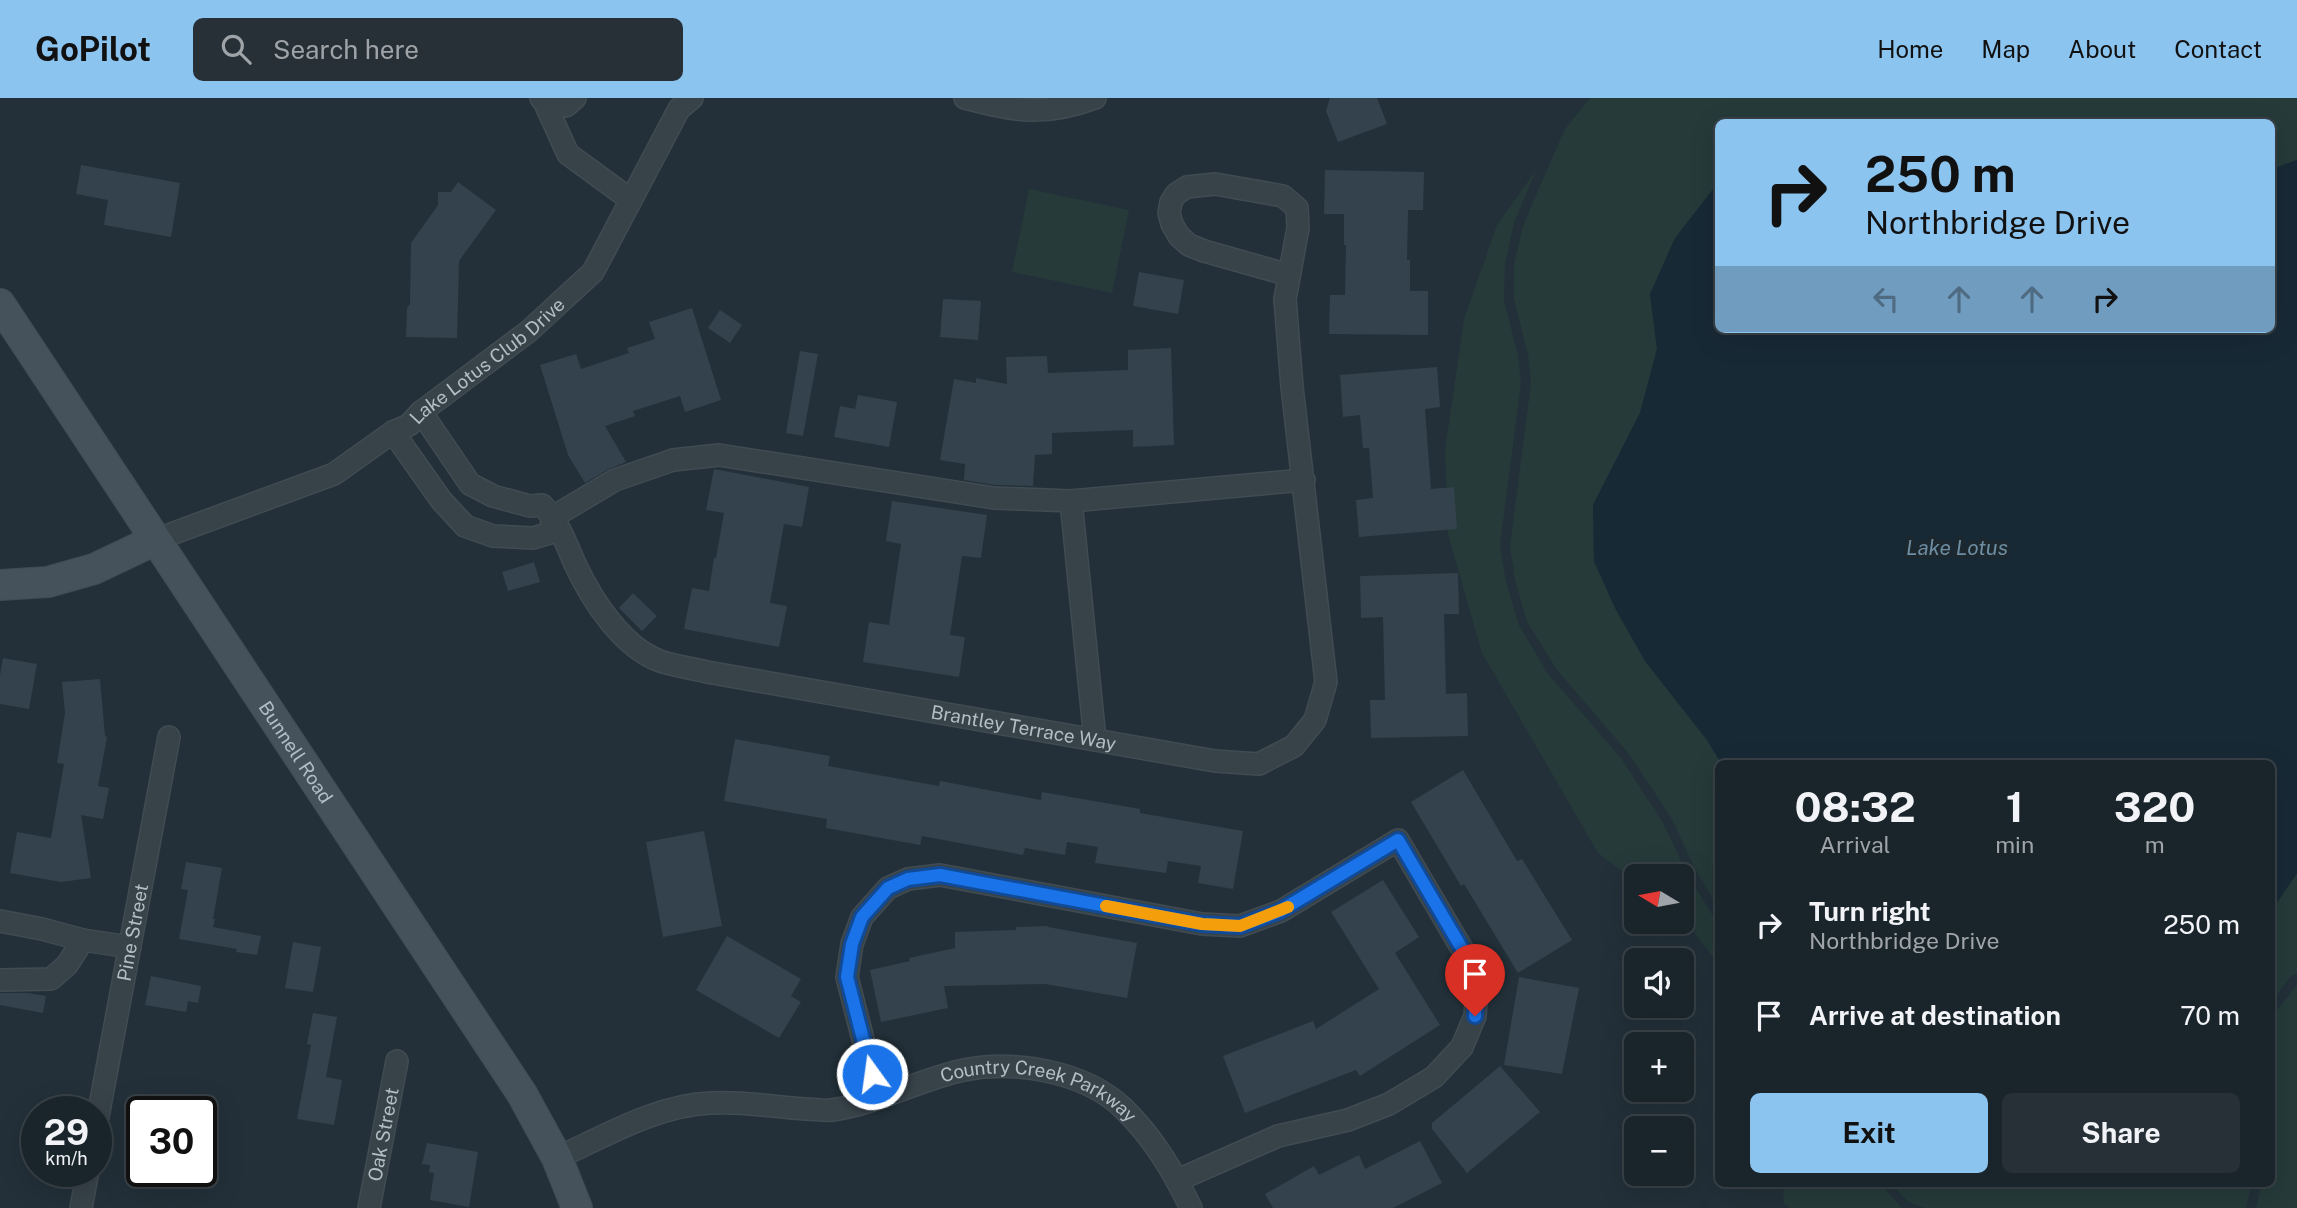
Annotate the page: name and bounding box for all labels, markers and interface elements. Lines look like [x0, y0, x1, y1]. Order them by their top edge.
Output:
search box [193, 18, 683, 81]
text: GoPilot [35, 30, 151, 68]
icon: search [217, 30, 255, 68]
text: Search here [273, 34, 419, 65]
text: Home [1877, 35, 1943, 63]
text: Map [1981, 35, 2030, 63]
text: About [2068, 35, 2136, 63]
text: Contact [2174, 35, 2262, 63]
text: 250 m [1865, 145, 2016, 203]
icon: right [1750, 147, 1841, 238]
text: Northbridge Drive [1865, 204, 2130, 241]
icon: left [1867, 280, 1905, 318]
icon: ahead [1940, 280, 1978, 318]
icon: ahead [2013, 280, 2051, 318]
icon: right [2086, 280, 2124, 318]
street label: Lake Lotus Club Drive [405, 293, 569, 428]
water label: Lake Lotus [1906, 535, 2008, 560]
street label: Bunnell Road [254, 697, 338, 807]
street label: Brantley Terrace Way [929, 700, 1118, 754]
text: 08:32 [1795, 782, 1916, 831]
text: 1 [2006, 782, 2024, 831]
text: 320 [2114, 782, 2195, 831]
text: Arrival [1820, 831, 1891, 858]
text: min [1995, 831, 2034, 858]
text: m [2145, 831, 2165, 858]
north arrow [1624, 864, 1694, 934]
map controls [1624, 864, 1694, 1186]
street label: Pine Street [113, 882, 152, 983]
text: Turn right [1809, 896, 1931, 927]
icon: right [1750, 906, 1788, 944]
text: 250 m [2163, 909, 2240, 940]
text: Northbridge Drive [1809, 927, 2000, 954]
pin [1445, 944, 1505, 1016]
button: sound [1624, 948, 1694, 1018]
icon: arrive [1456, 955, 1494, 993]
icon: arrive [1750, 997, 1788, 1035]
text: Arrive at destination [1809, 1000, 2061, 1031]
text: 70 m [2180, 1000, 2240, 1031]
button: + [1624, 1032, 1694, 1102]
position arrow [835, 1037, 909, 1111]
street label: Country Creek Parkway [937, 1055, 1142, 1126]
street label: Oak Street [363, 1086, 403, 1183]
button: Exit [1750, 1093, 1988, 1173]
button: Share [2002, 1093, 2240, 1173]
speed limit sign: 30 [126, 1096, 217, 1187]
text: 29 [44, 1112, 89, 1153]
button: − [1624, 1116, 1694, 1186]
text: km/h [45, 1148, 88, 1169]

